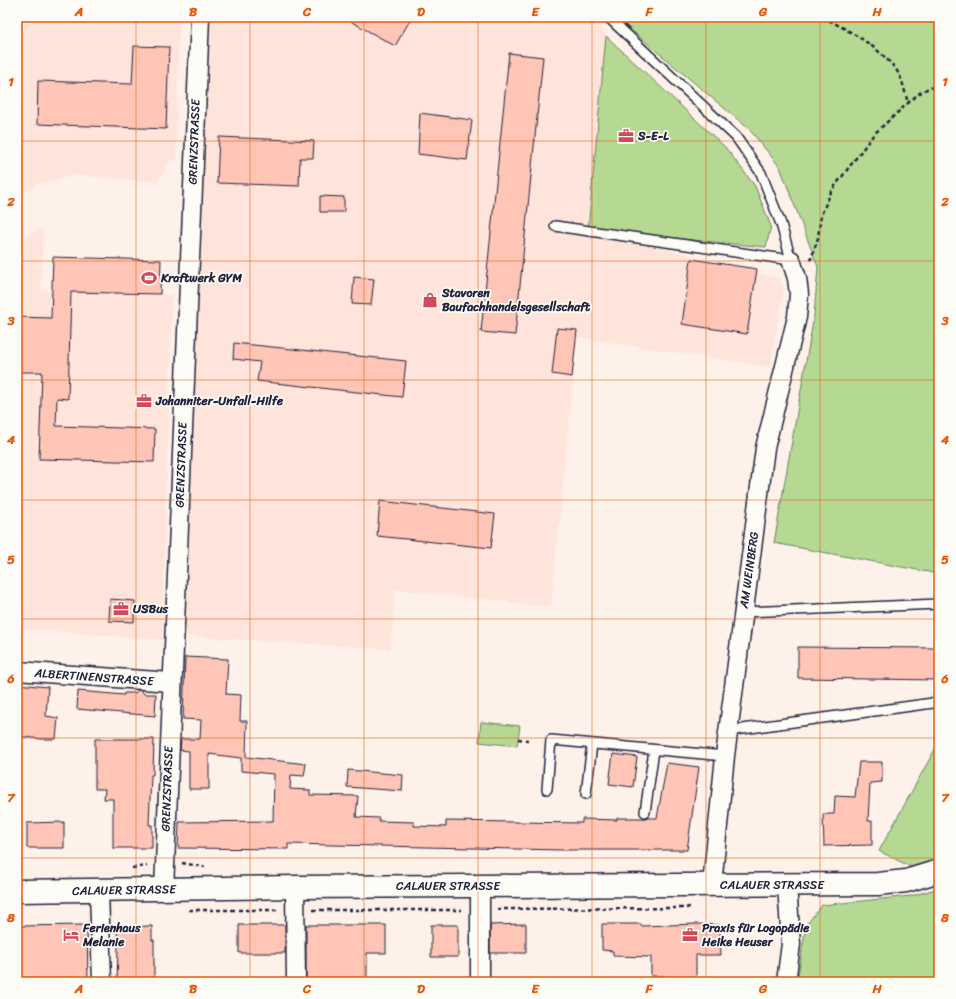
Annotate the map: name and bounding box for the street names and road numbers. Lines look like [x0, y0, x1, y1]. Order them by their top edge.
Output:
street label: GRENZSTRASSE [182, 98, 207, 185]
street label: GRENZSTRASSE [169, 421, 194, 508]
street label: AM WEINBERG [733, 530, 765, 611]
street label: ALBERTINENSTRASSE [33, 662, 156, 692]
street label: GRENZSTRASSE [155, 745, 180, 832]
street label: CALAUER STRASSE [720, 874, 825, 896]
street label: CALAUER STRASSE [396, 875, 501, 897]
street label: CALAUER STRASSE [72, 878, 177, 902]

